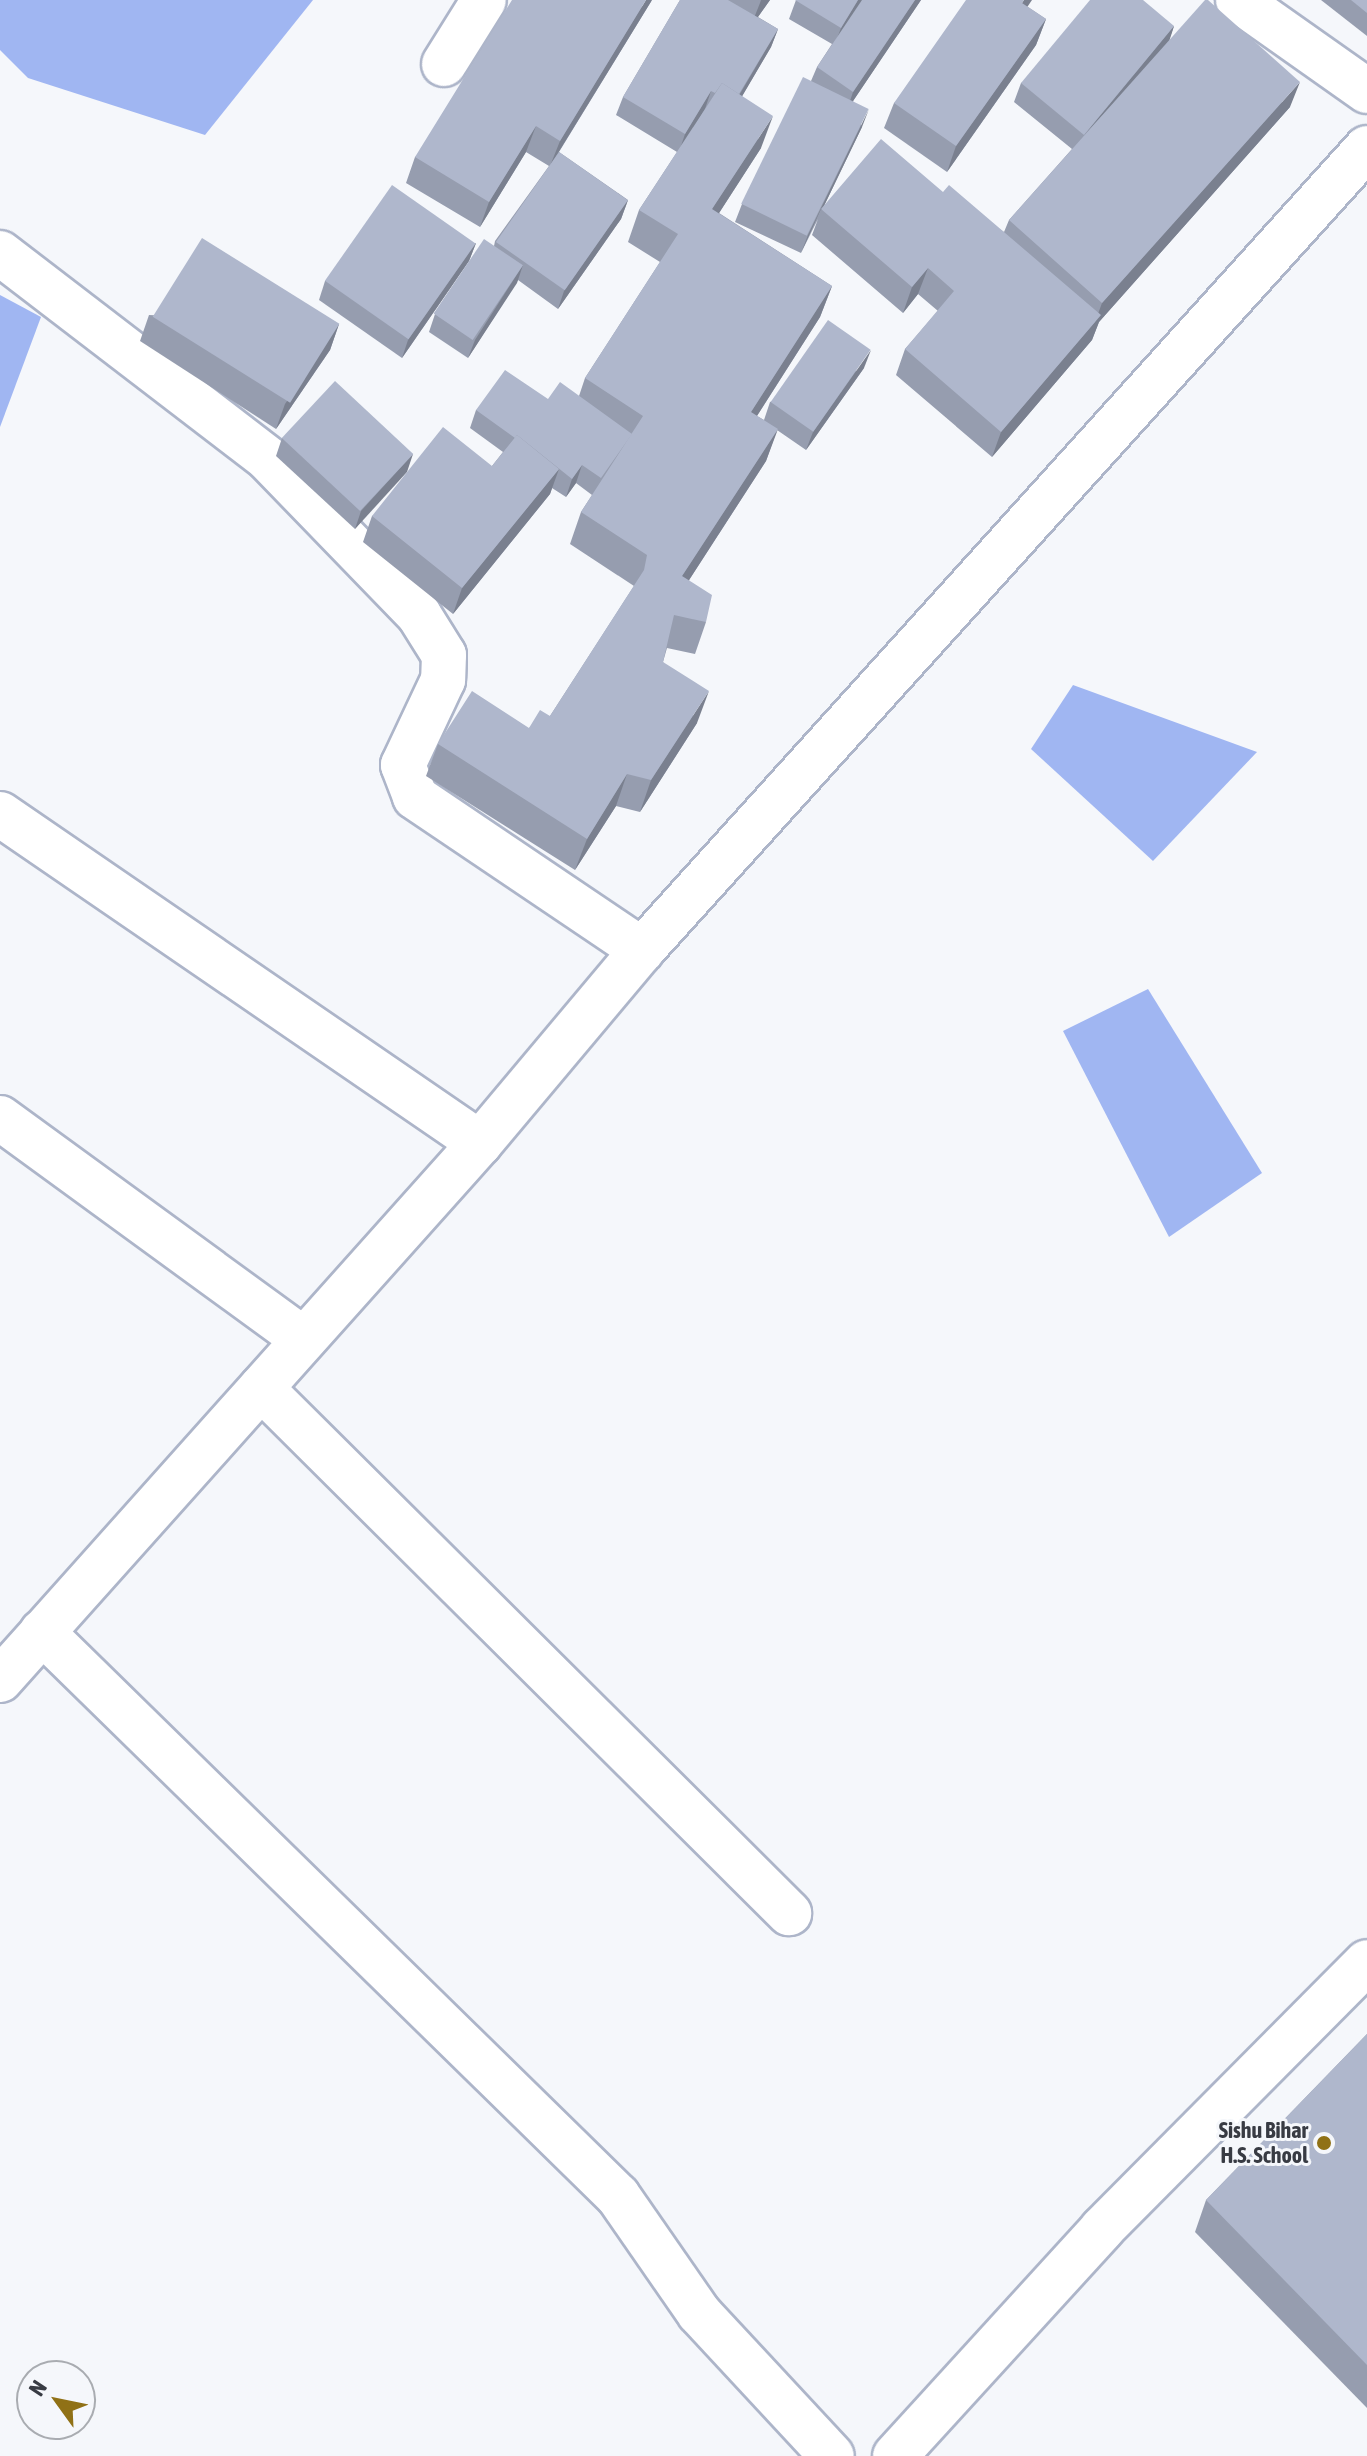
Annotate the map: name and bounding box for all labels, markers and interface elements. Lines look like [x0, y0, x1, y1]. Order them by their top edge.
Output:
place label: Sishu Bihar H.S. School [1219, 2117, 1308, 2168]
marker: Sishu Bihar H.S. School [1315, 2134, 1333, 2152]
north arrow [16, 2360, 96, 2440]
text: N [23, 2375, 52, 2401]

